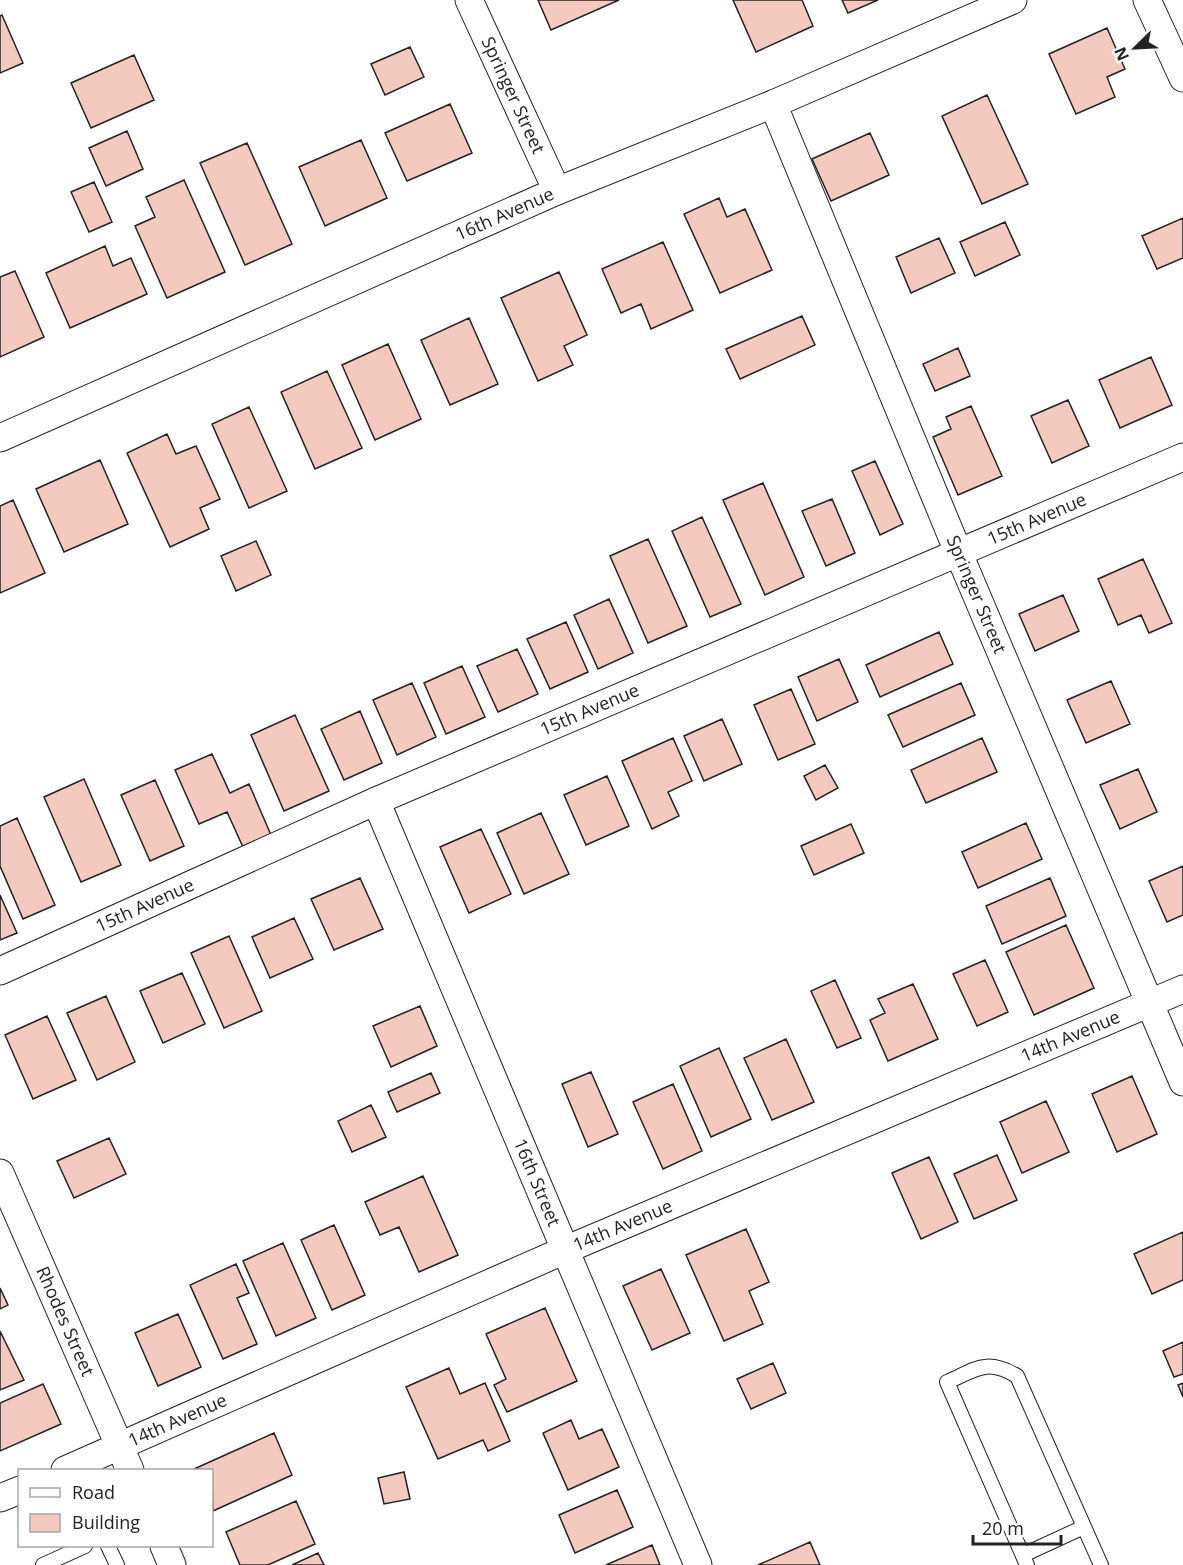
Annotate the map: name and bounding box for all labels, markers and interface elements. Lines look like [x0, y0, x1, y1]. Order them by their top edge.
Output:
north arrow [1105, 18, 1165, 78]
street label: Springer Street [477, 33, 551, 157]
text: N [1109, 44, 1134, 65]
street label: 16th Avenue [451, 181, 557, 246]
street label: 15th Avenue [983, 487, 1090, 550]
street label: Springer Street [942, 532, 1013, 657]
street label: 15th Avenue [536, 677, 643, 741]
street label: 15th Avenue [91, 872, 197, 937]
street label: 14th Avenue [1017, 1004, 1123, 1067]
street label: 16th Street [509, 1135, 567, 1230]
street label: 14th Avenue [569, 1193, 676, 1256]
street label: Rhodes Street [31, 1262, 100, 1380]
street label: 14th Avenue [124, 1387, 230, 1452]
legend [18, 1469, 213, 1547]
text: Road [72, 1480, 115, 1504]
scale bar [973, 1508, 1062, 1546]
text: Building [72, 1510, 140, 1534]
text: 20 m [982, 1516, 1024, 1540]

